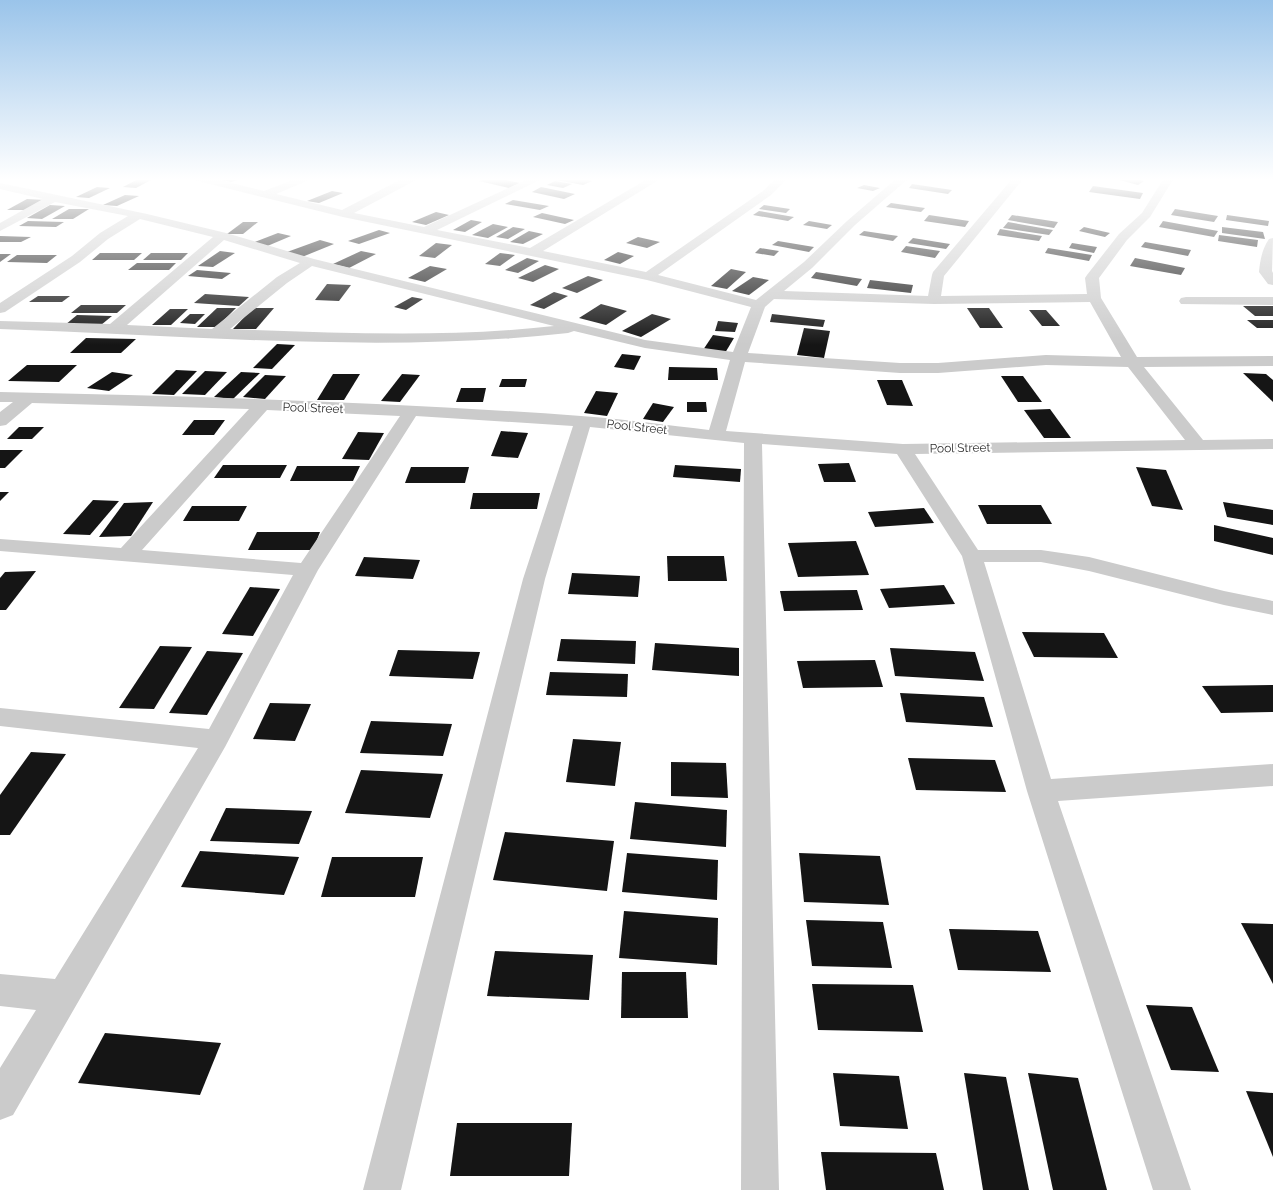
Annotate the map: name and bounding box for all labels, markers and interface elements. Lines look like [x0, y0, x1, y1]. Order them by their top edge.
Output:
street label: Pool Street [282, 400, 344, 416]
street label: Pool Street [606, 417, 668, 437]
street label: Pool Street [929, 440, 991, 456]

